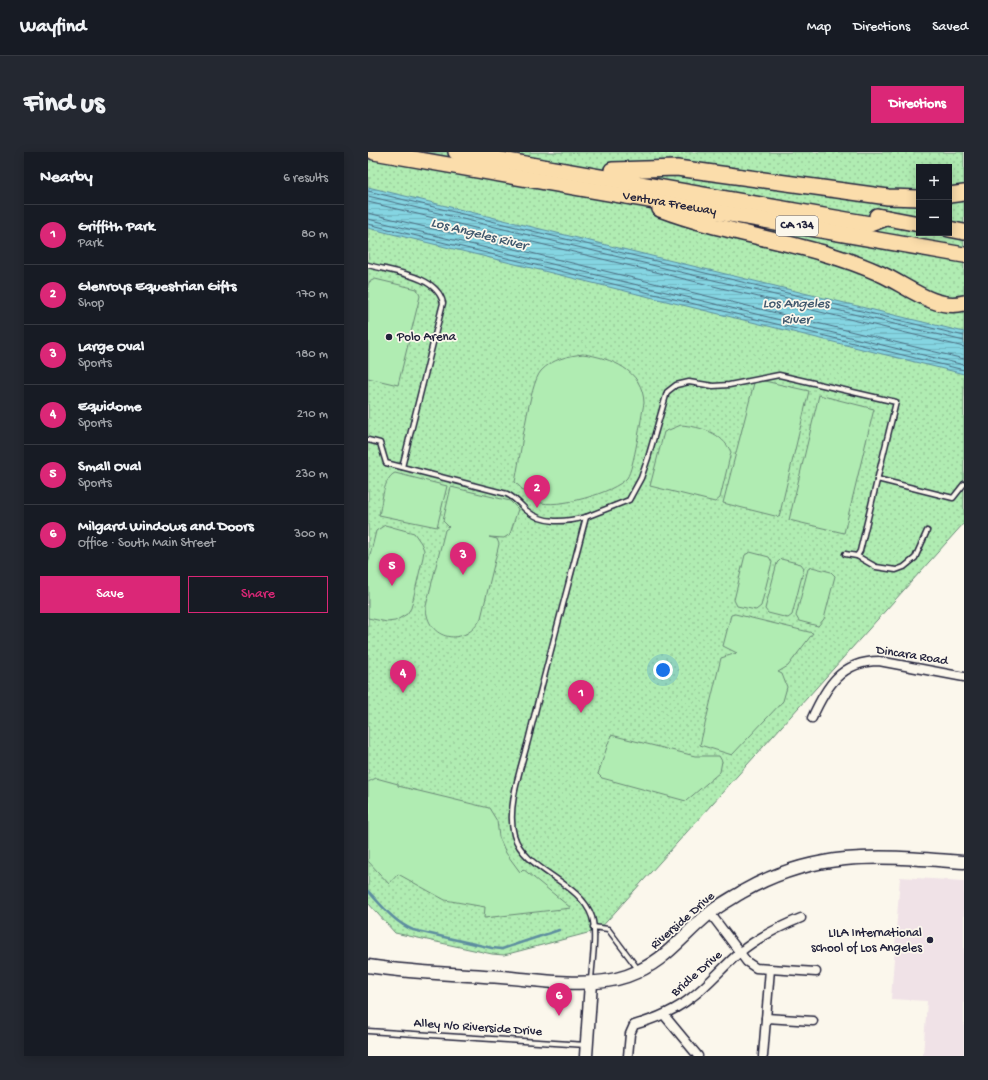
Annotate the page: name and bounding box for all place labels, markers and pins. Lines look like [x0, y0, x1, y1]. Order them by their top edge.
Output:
place label: Polo Arena [396, 330, 457, 345]
marker: Polo Arena [384, 332, 394, 342]
pin: 2 [524, 475, 550, 508]
pin: 3 [450, 542, 476, 575]
pin: 5 [379, 553, 405, 586]
pin: 4 [390, 660, 416, 693]
pin: 1 [568, 680, 594, 713]
place label: LILA International school of Los Angeles [811, 926, 923, 956]
marker: LILA International school of Los Angeles [925, 935, 935, 945]
pin: 6 [546, 983, 572, 1016]

